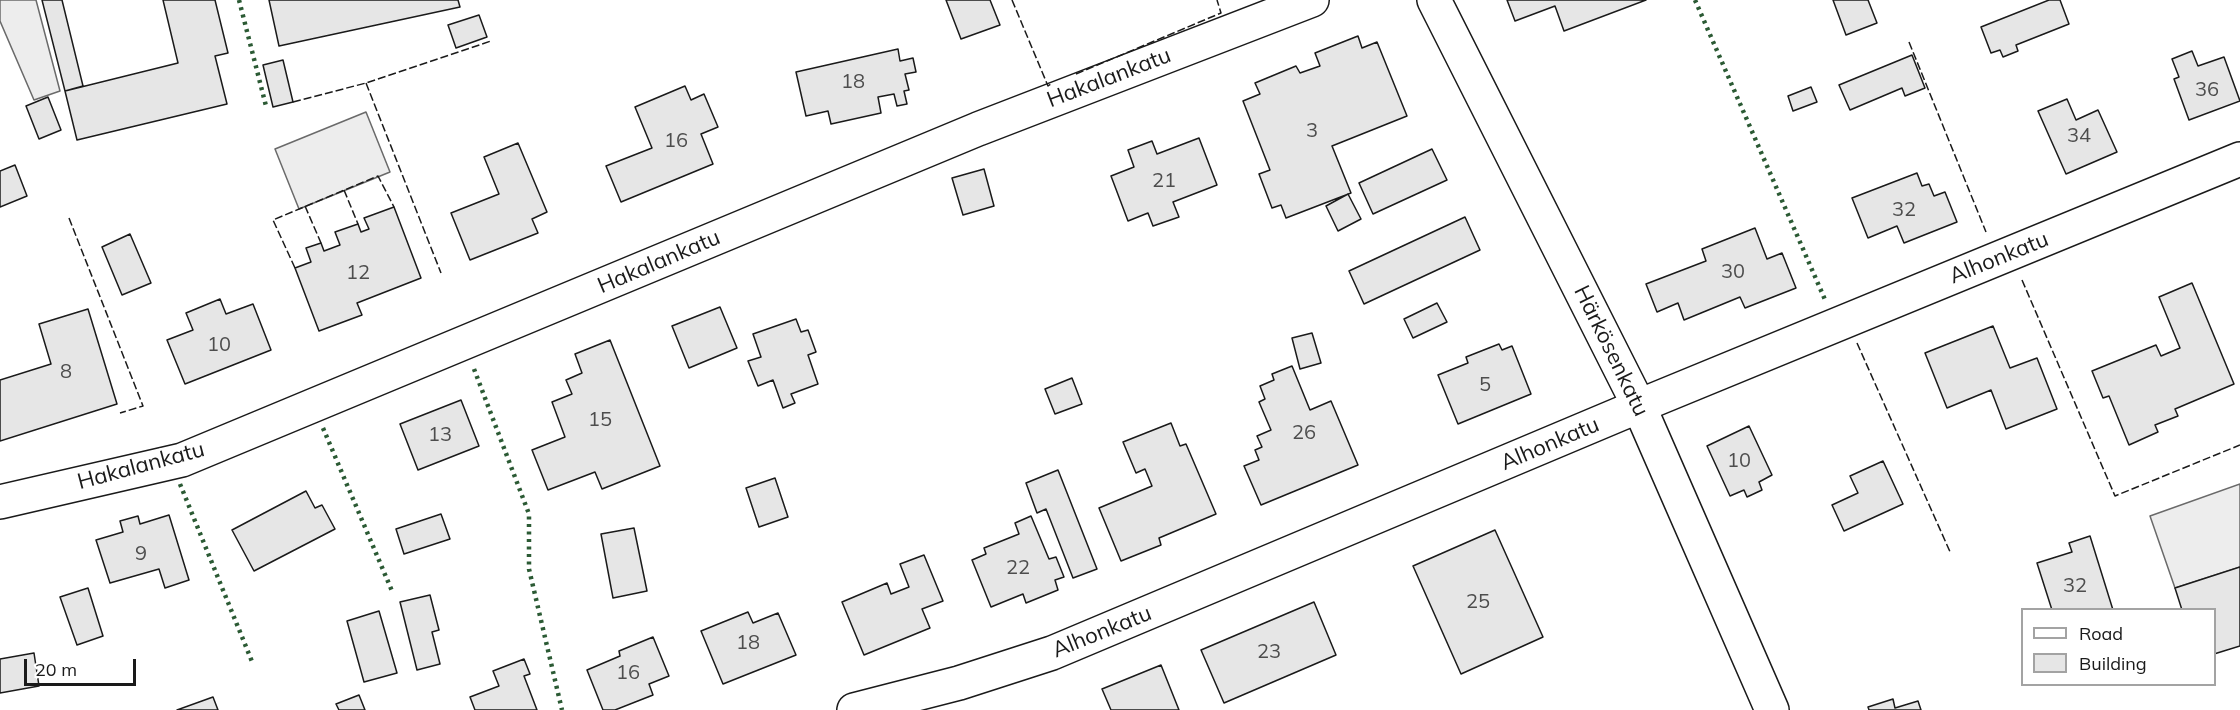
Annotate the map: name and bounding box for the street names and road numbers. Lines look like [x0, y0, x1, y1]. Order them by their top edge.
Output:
street label: Hakalankatu [1043, 42, 1175, 114]
street label: Hakalankatu [594, 224, 724, 300]
street label: Alhonkatu [1946, 226, 2052, 290]
street label: Härkösenkatu [1568, 281, 1654, 421]
street label: Alhonkatu [1497, 411, 1603, 477]
street label: Hakalankatu [75, 436, 207, 496]
street label: Alhonkatu [1049, 600, 1155, 664]

